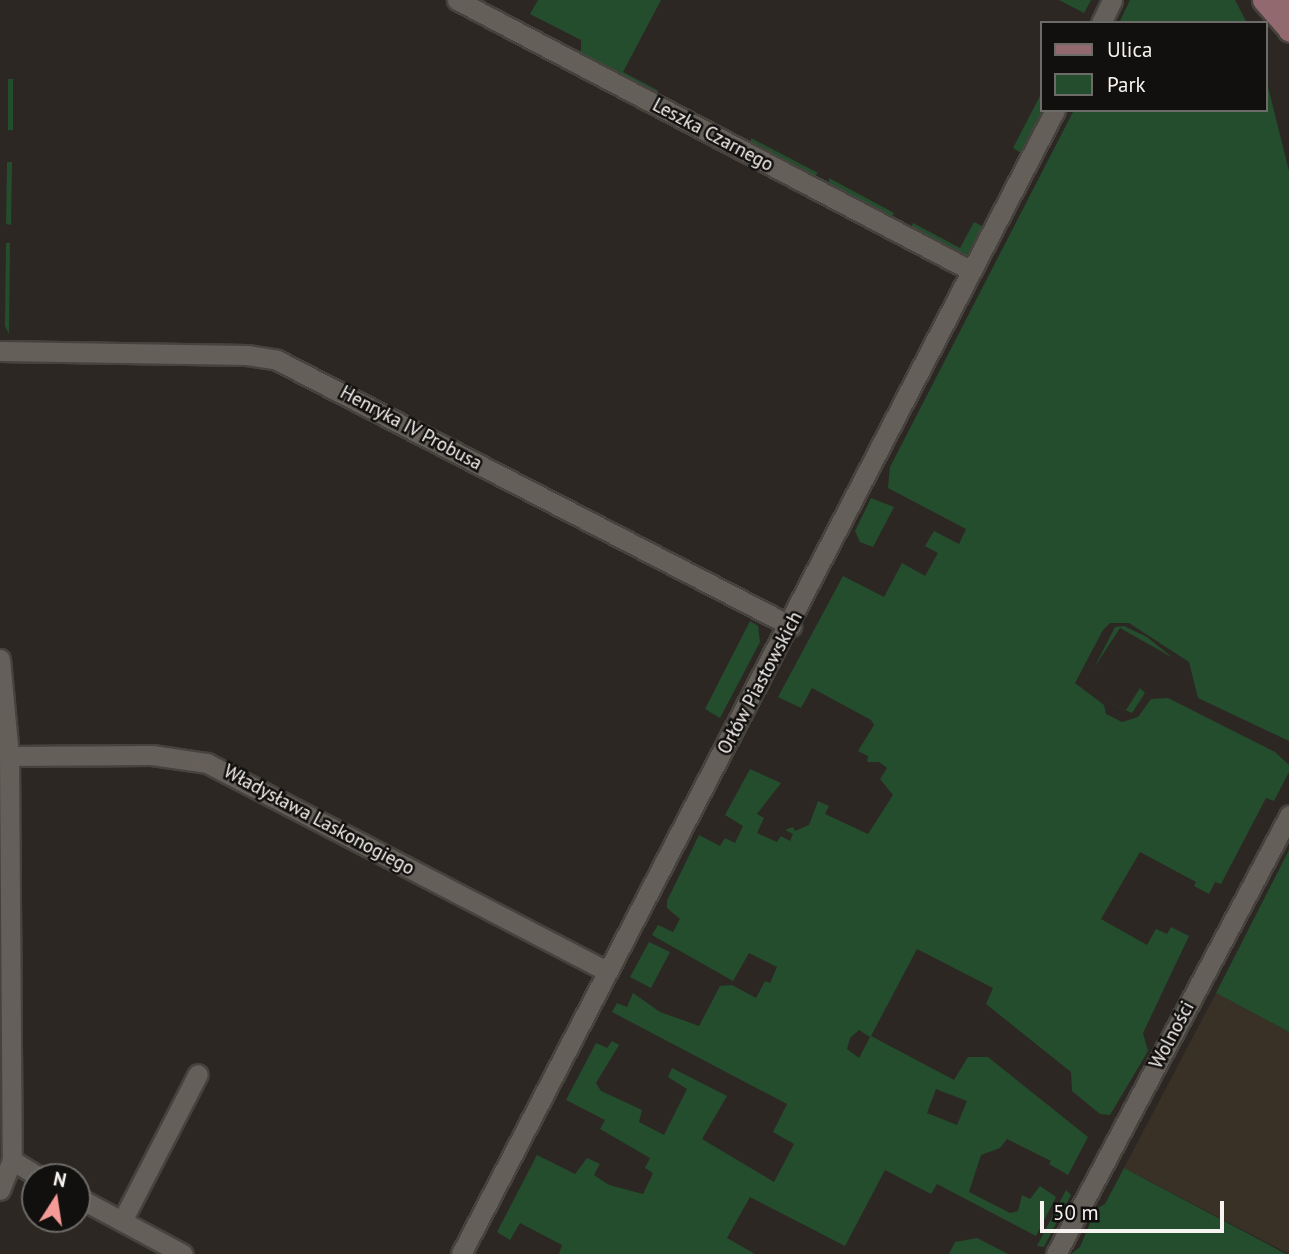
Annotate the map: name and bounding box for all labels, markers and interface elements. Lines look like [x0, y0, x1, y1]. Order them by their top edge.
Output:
legend [1040, 21, 1268, 112]
text: Ulica [1107, 36, 1152, 63]
text: Park [1107, 71, 1146, 98]
street label: Leszka Czarnego [649, 94, 777, 176]
street label: Henryka IV Probusa [336, 381, 486, 475]
street label: Orłów Piastowskich [713, 608, 807, 758]
street label: Władysława Laskonogiego [220, 760, 418, 880]
street label: Wolności [1145, 997, 1199, 1073]
north arrow [21, 1163, 91, 1233]
text: N [51, 1166, 69, 1192]
scale bar [1044, 1188, 1228, 1232]
text: 50 m [1053, 1199, 1099, 1226]

